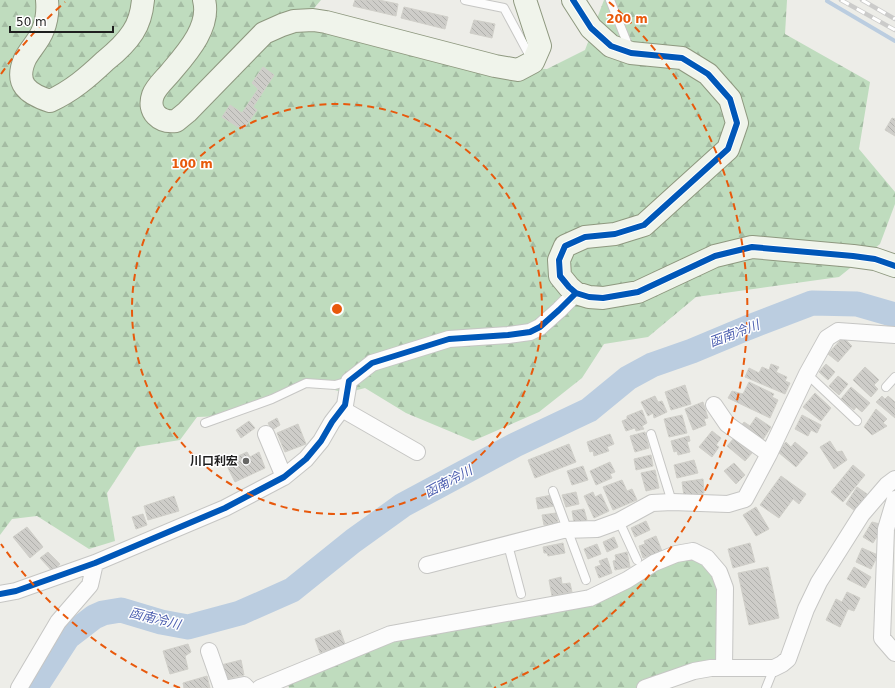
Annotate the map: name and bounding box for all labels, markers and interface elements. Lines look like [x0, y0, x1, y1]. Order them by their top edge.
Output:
scale bar [10, 8, 113, 34]
text: 200 m [606, 12, 648, 26]
text: 50 m [16, 15, 47, 29]
text: 100 m [171, 157, 213, 171]
centre of rings [330, 302, 344, 316]
water label: 函南冷川 [707, 316, 763, 350]
place label: 川口利宏 [190, 454, 238, 468]
marker: 川口利宏 [241, 456, 251, 466]
water label: 函南冷川 [422, 462, 476, 500]
water label: 函南冷川 [128, 605, 184, 633]

